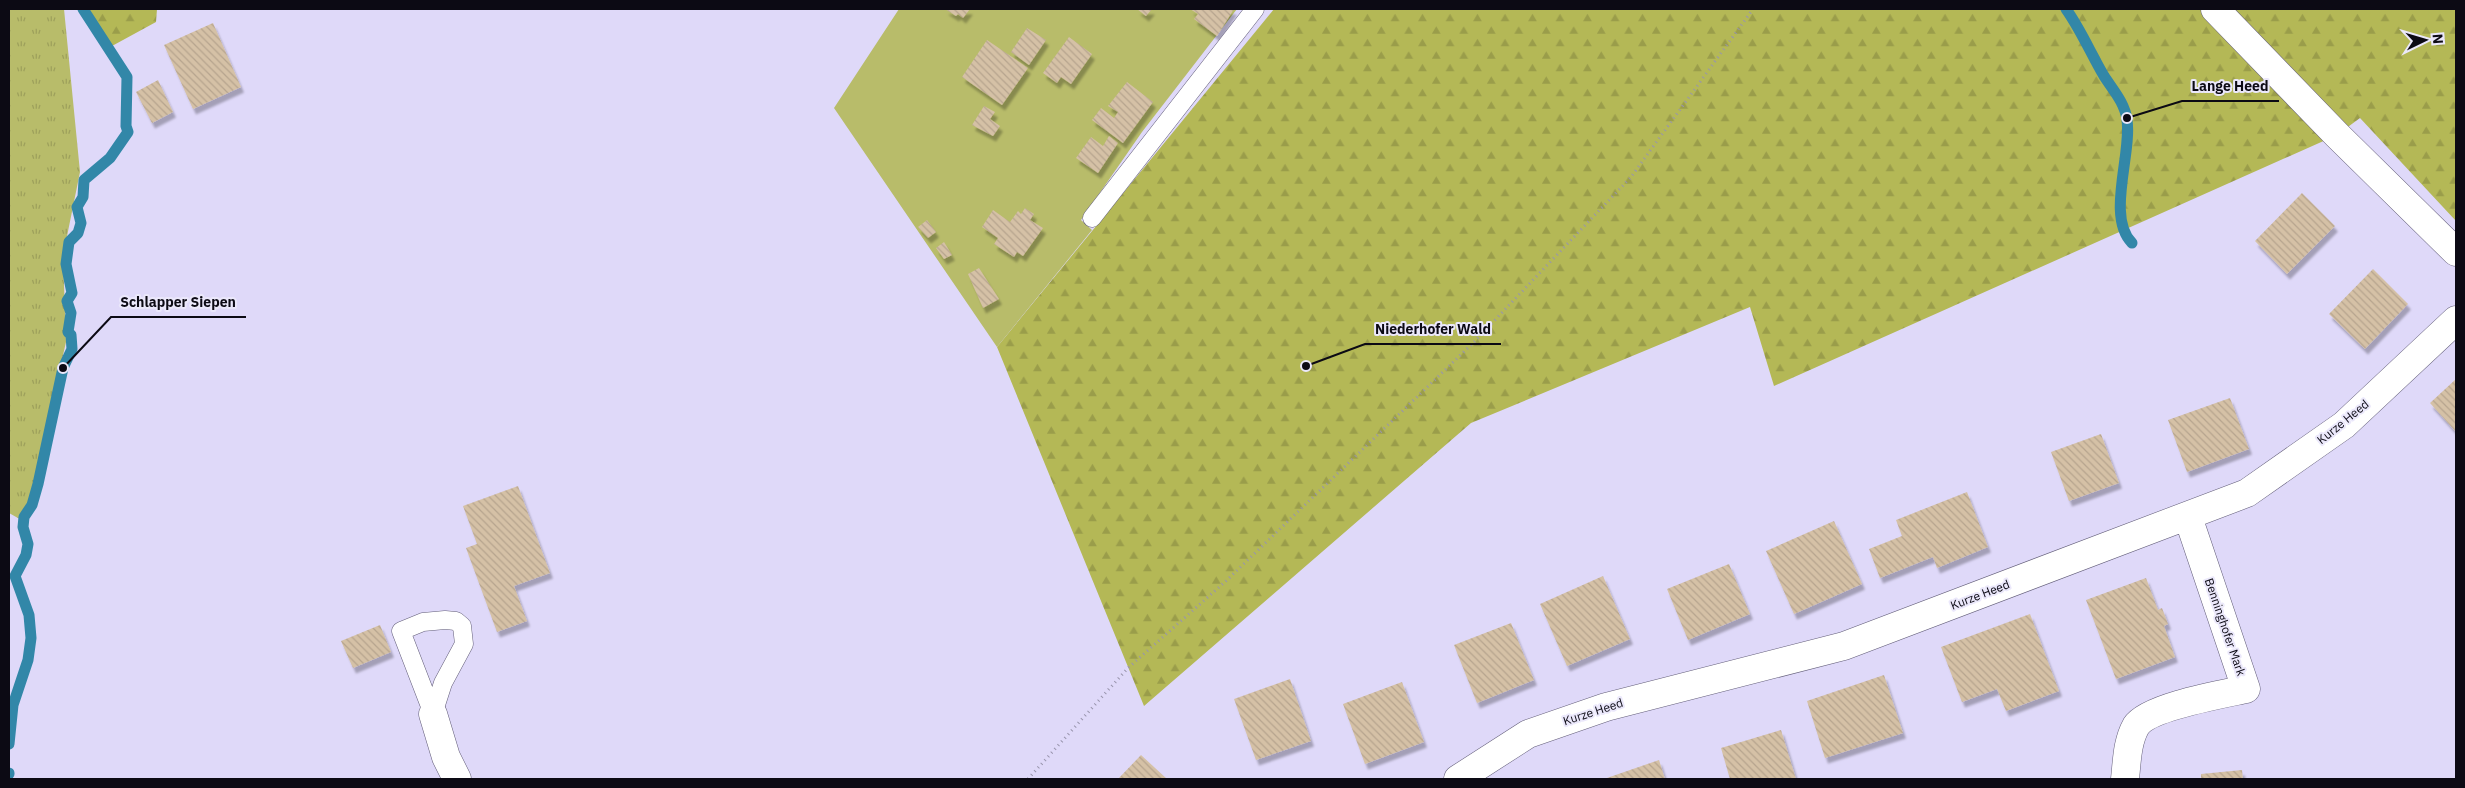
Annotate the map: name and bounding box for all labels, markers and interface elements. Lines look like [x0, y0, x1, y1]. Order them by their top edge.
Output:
north arrow [2400, 15, 2450, 65]
text: N [2429, 33, 2447, 45]
callout: Lange Heed [2182, 72, 2279, 101]
text: Lange Heed [2192, 77, 2269, 95]
callout: Schlapper Siepen [111, 288, 246, 317]
text: Schlapper Siepen [120, 293, 236, 311]
callout: Niederhofer Wald [1365, 315, 1501, 344]
text: Niederhofer Wald [1375, 320, 1491, 338]
street label: Kurze Heed [2314, 396, 2372, 447]
street label: Kurze Heed [1948, 576, 2012, 613]
street label: Benninghofer Mark [2202, 576, 2249, 678]
street label: Kurze Heed [1561, 695, 1625, 728]

